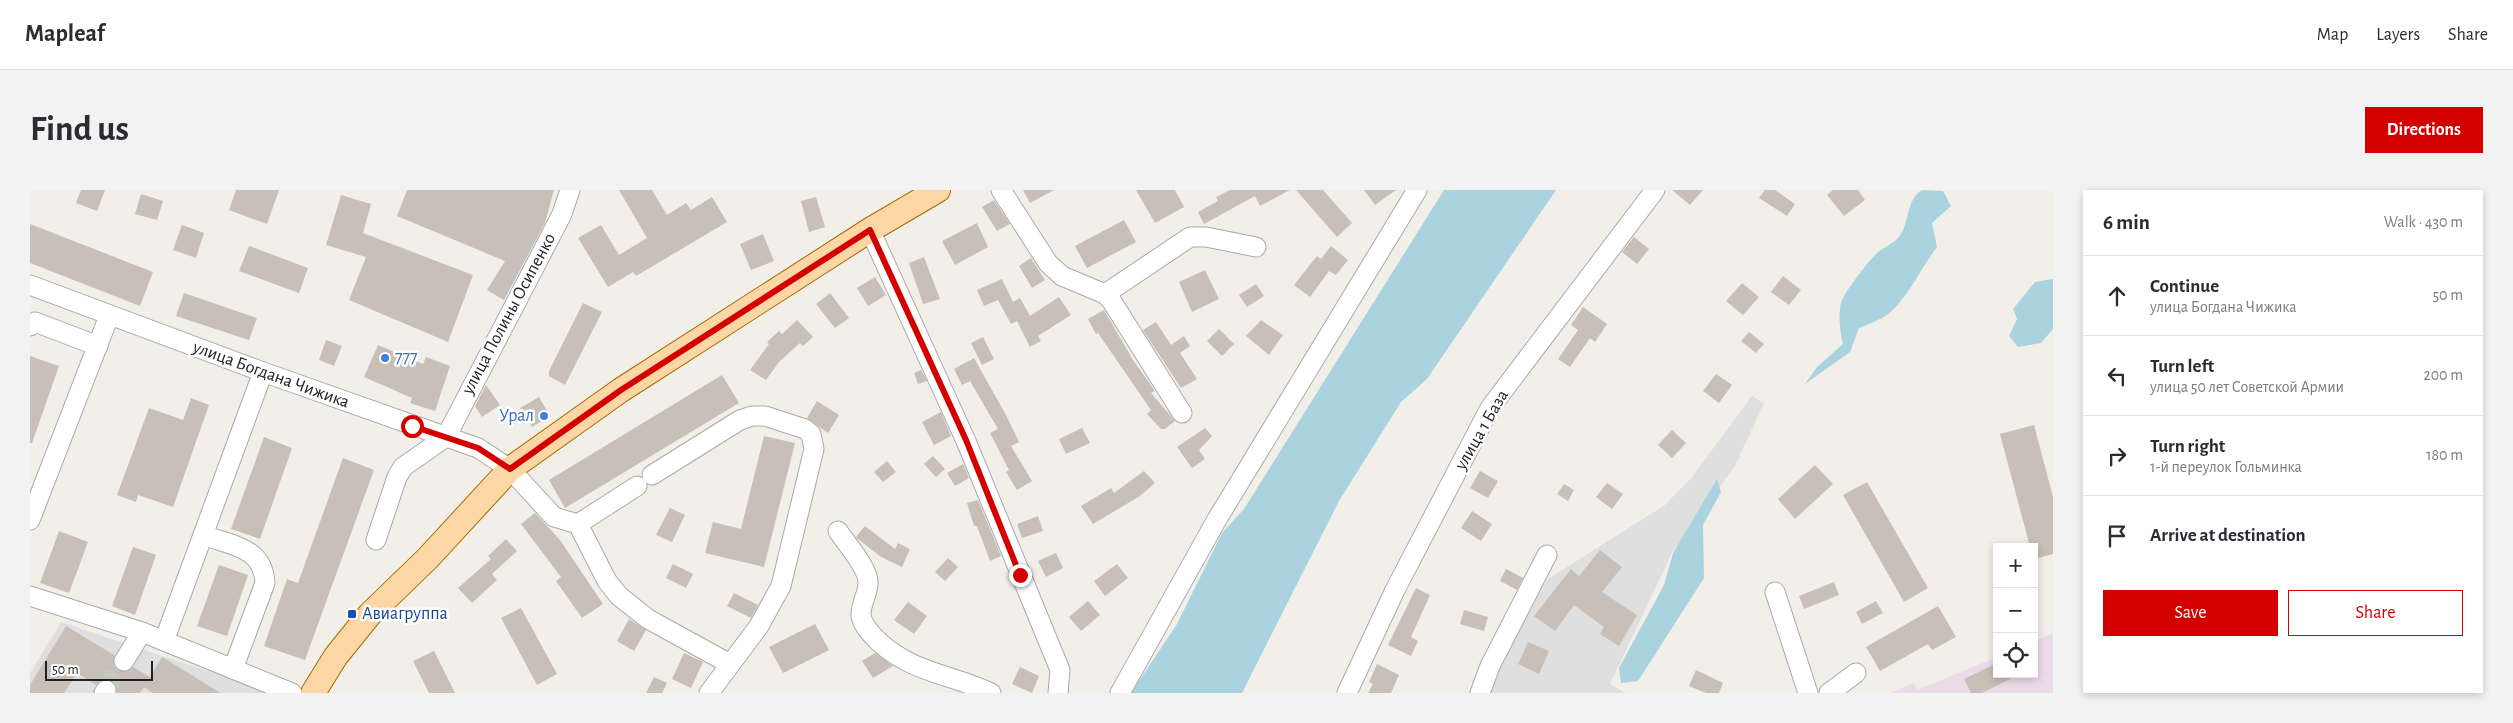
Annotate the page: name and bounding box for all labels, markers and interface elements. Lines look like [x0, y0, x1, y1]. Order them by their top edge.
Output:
text: Mapleaf [25, 22, 105, 46]
text: Map [2317, 26, 2348, 44]
text: Layers [2376, 26, 2420, 44]
text: Share [2448, 26, 2488, 44]
button: Directions [2365, 107, 2483, 153]
text: Find us [30, 112, 129, 147]
text: 6 min [2103, 212, 2150, 233]
text: Walk · 430 m [2384, 214, 2463, 230]
street label: улица Полины Осипенко [458, 231, 559, 398]
text: Continue [2150, 277, 2219, 296]
icon: ahead [2103, 282, 2131, 310]
text: 50 m [2432, 287, 2463, 303]
text: улица Богдана Чижика [2150, 299, 2297, 315]
street label: улица Богдана Чижика [189, 338, 352, 412]
place label: 777 [395, 349, 418, 367]
marker: 777 [379, 352, 391, 364]
text: Turn left [2150, 357, 2214, 376]
icon: left [2103, 362, 2131, 390]
text: 200 m [2423, 367, 2463, 383]
text: улица 50 лет Советской Армии [2150, 379, 2344, 395]
street label: улица 1 База [1451, 387, 1512, 474]
place label: Урал [499, 407, 534, 425]
marker: Урал [538, 410, 550, 422]
route start [401, 415, 424, 438]
text: Turn right [2150, 437, 2225, 456]
icon: right [2103, 442, 2131, 470]
text: 180 m [2426, 447, 2463, 463]
text: 1-й переулок Гольминка [2150, 459, 2302, 475]
icon: arrive [2103, 522, 2131, 550]
text: Arrive at destination [2150, 526, 2306, 545]
map controls [1993, 543, 2038, 678]
button: + [1993, 543, 2038, 588]
route end [1009, 564, 1032, 587]
button: − [1993, 588, 2038, 633]
button: Save [2103, 590, 2278, 636]
button: Share [2288, 590, 2463, 636]
place label: Авиагруппа [362, 605, 448, 623]
marker: Авиагруппа [346, 608, 358, 620]
button: locate [1993, 633, 2038, 678]
scale bar [45, 658, 152, 681]
text: 50 m [52, 663, 79, 677]

